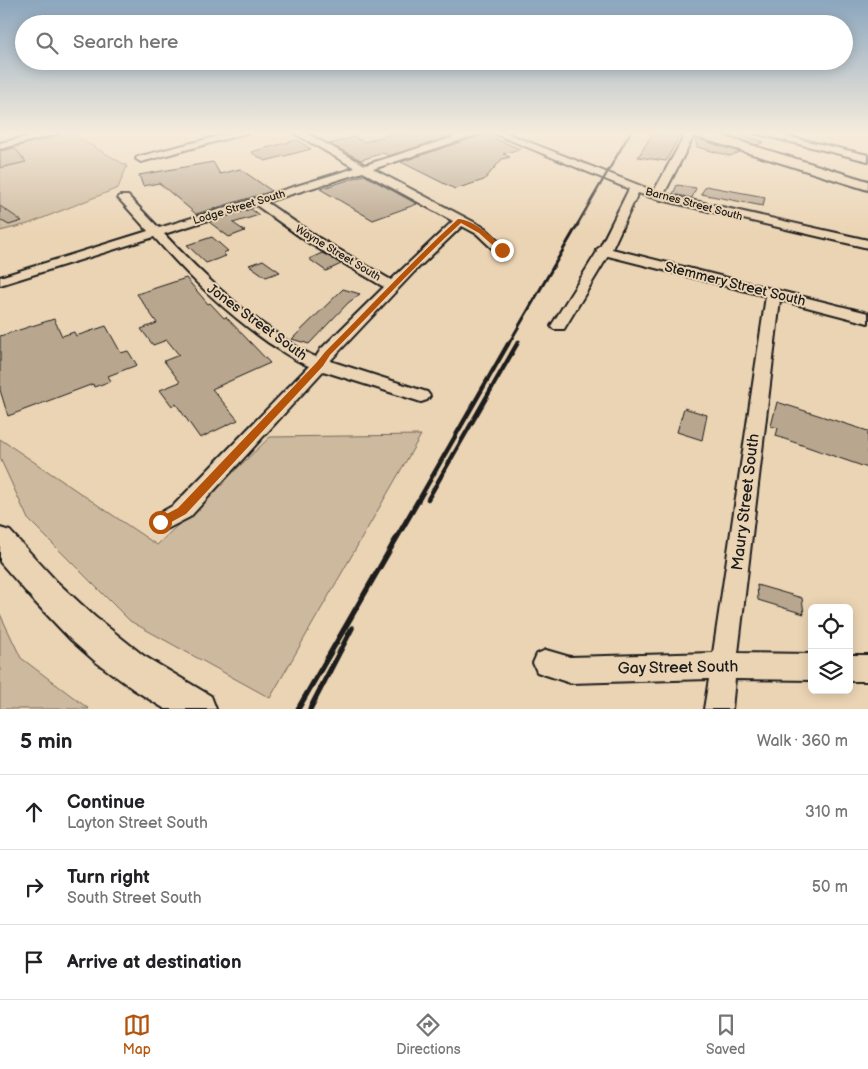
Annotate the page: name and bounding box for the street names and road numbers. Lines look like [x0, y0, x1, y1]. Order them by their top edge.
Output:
street label: Barnes Street South [644, 185, 744, 223]
street label: Lodge Street South [191, 187, 287, 227]
street label: Wayne Street South [293, 222, 383, 284]
street label: Stemmery Street South [663, 258, 808, 310]
street label: Jones Street South [204, 280, 311, 364]
street label: Maury Street South [728, 432, 764, 572]
street label: Gay Street South [618, 657, 739, 679]

